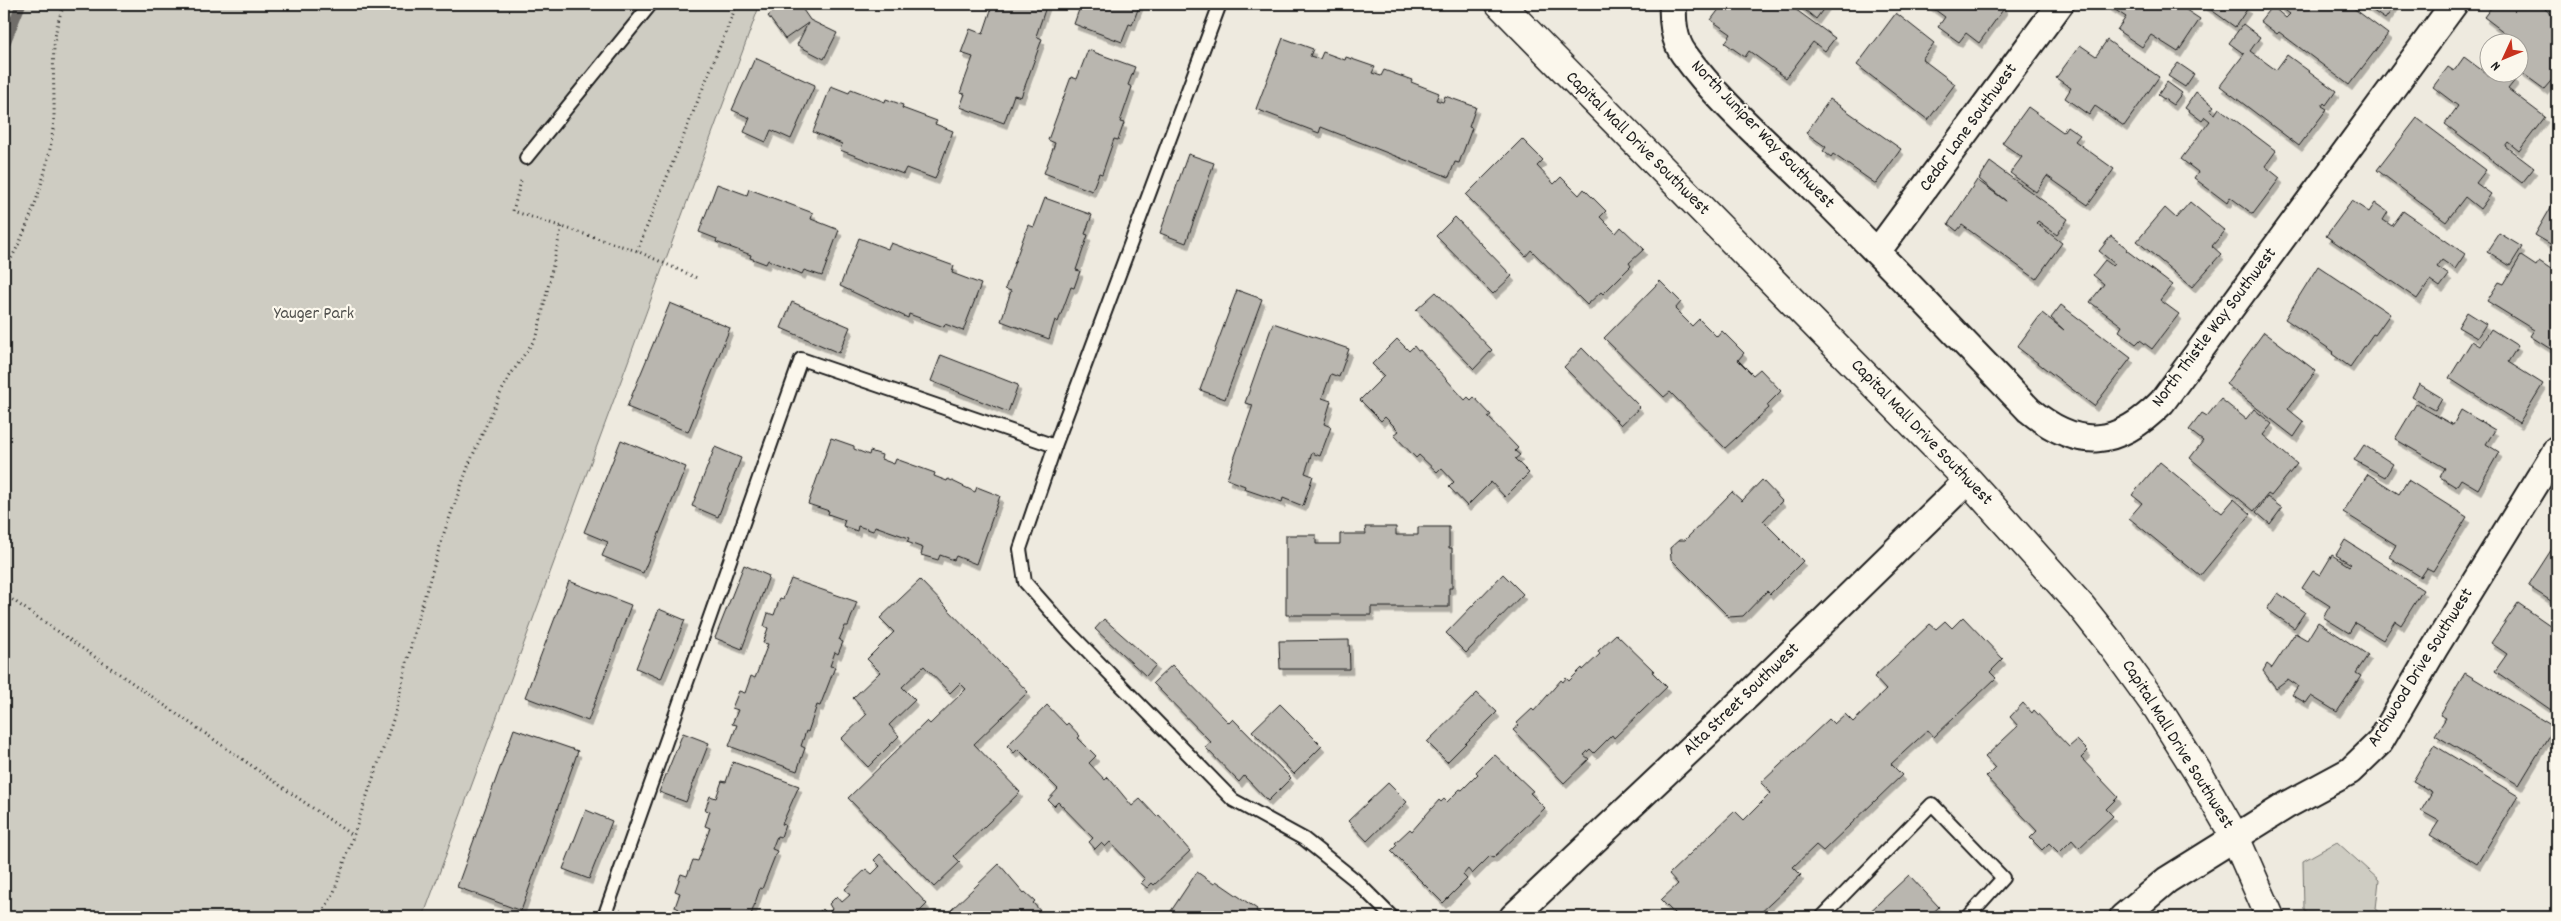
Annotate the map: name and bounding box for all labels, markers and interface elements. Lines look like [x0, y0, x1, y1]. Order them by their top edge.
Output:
north arrow [2478, 32, 2528, 82]
street label: North Juniper Way Southwest [1684, 55, 1840, 215]
text: N [2486, 56, 2506, 75]
street label: Cedar Lane Southwest [1914, 58, 2024, 197]
street label: Capital Mall Drive Southwest [1559, 66, 1715, 222]
street label: North Thistle Way Southwest [2147, 243, 2284, 413]
park label: Yauger Park [274, 302, 354, 327]
street label: Capital Mall Drive Southwest [1844, 354, 1998, 512]
street label: Archwood Drive Southwest [2362, 583, 2480, 752]
street label: Alta Street Southwest [1678, 637, 1806, 762]
street label: Capital Mall Drive Southwest [2115, 656, 2240, 835]

